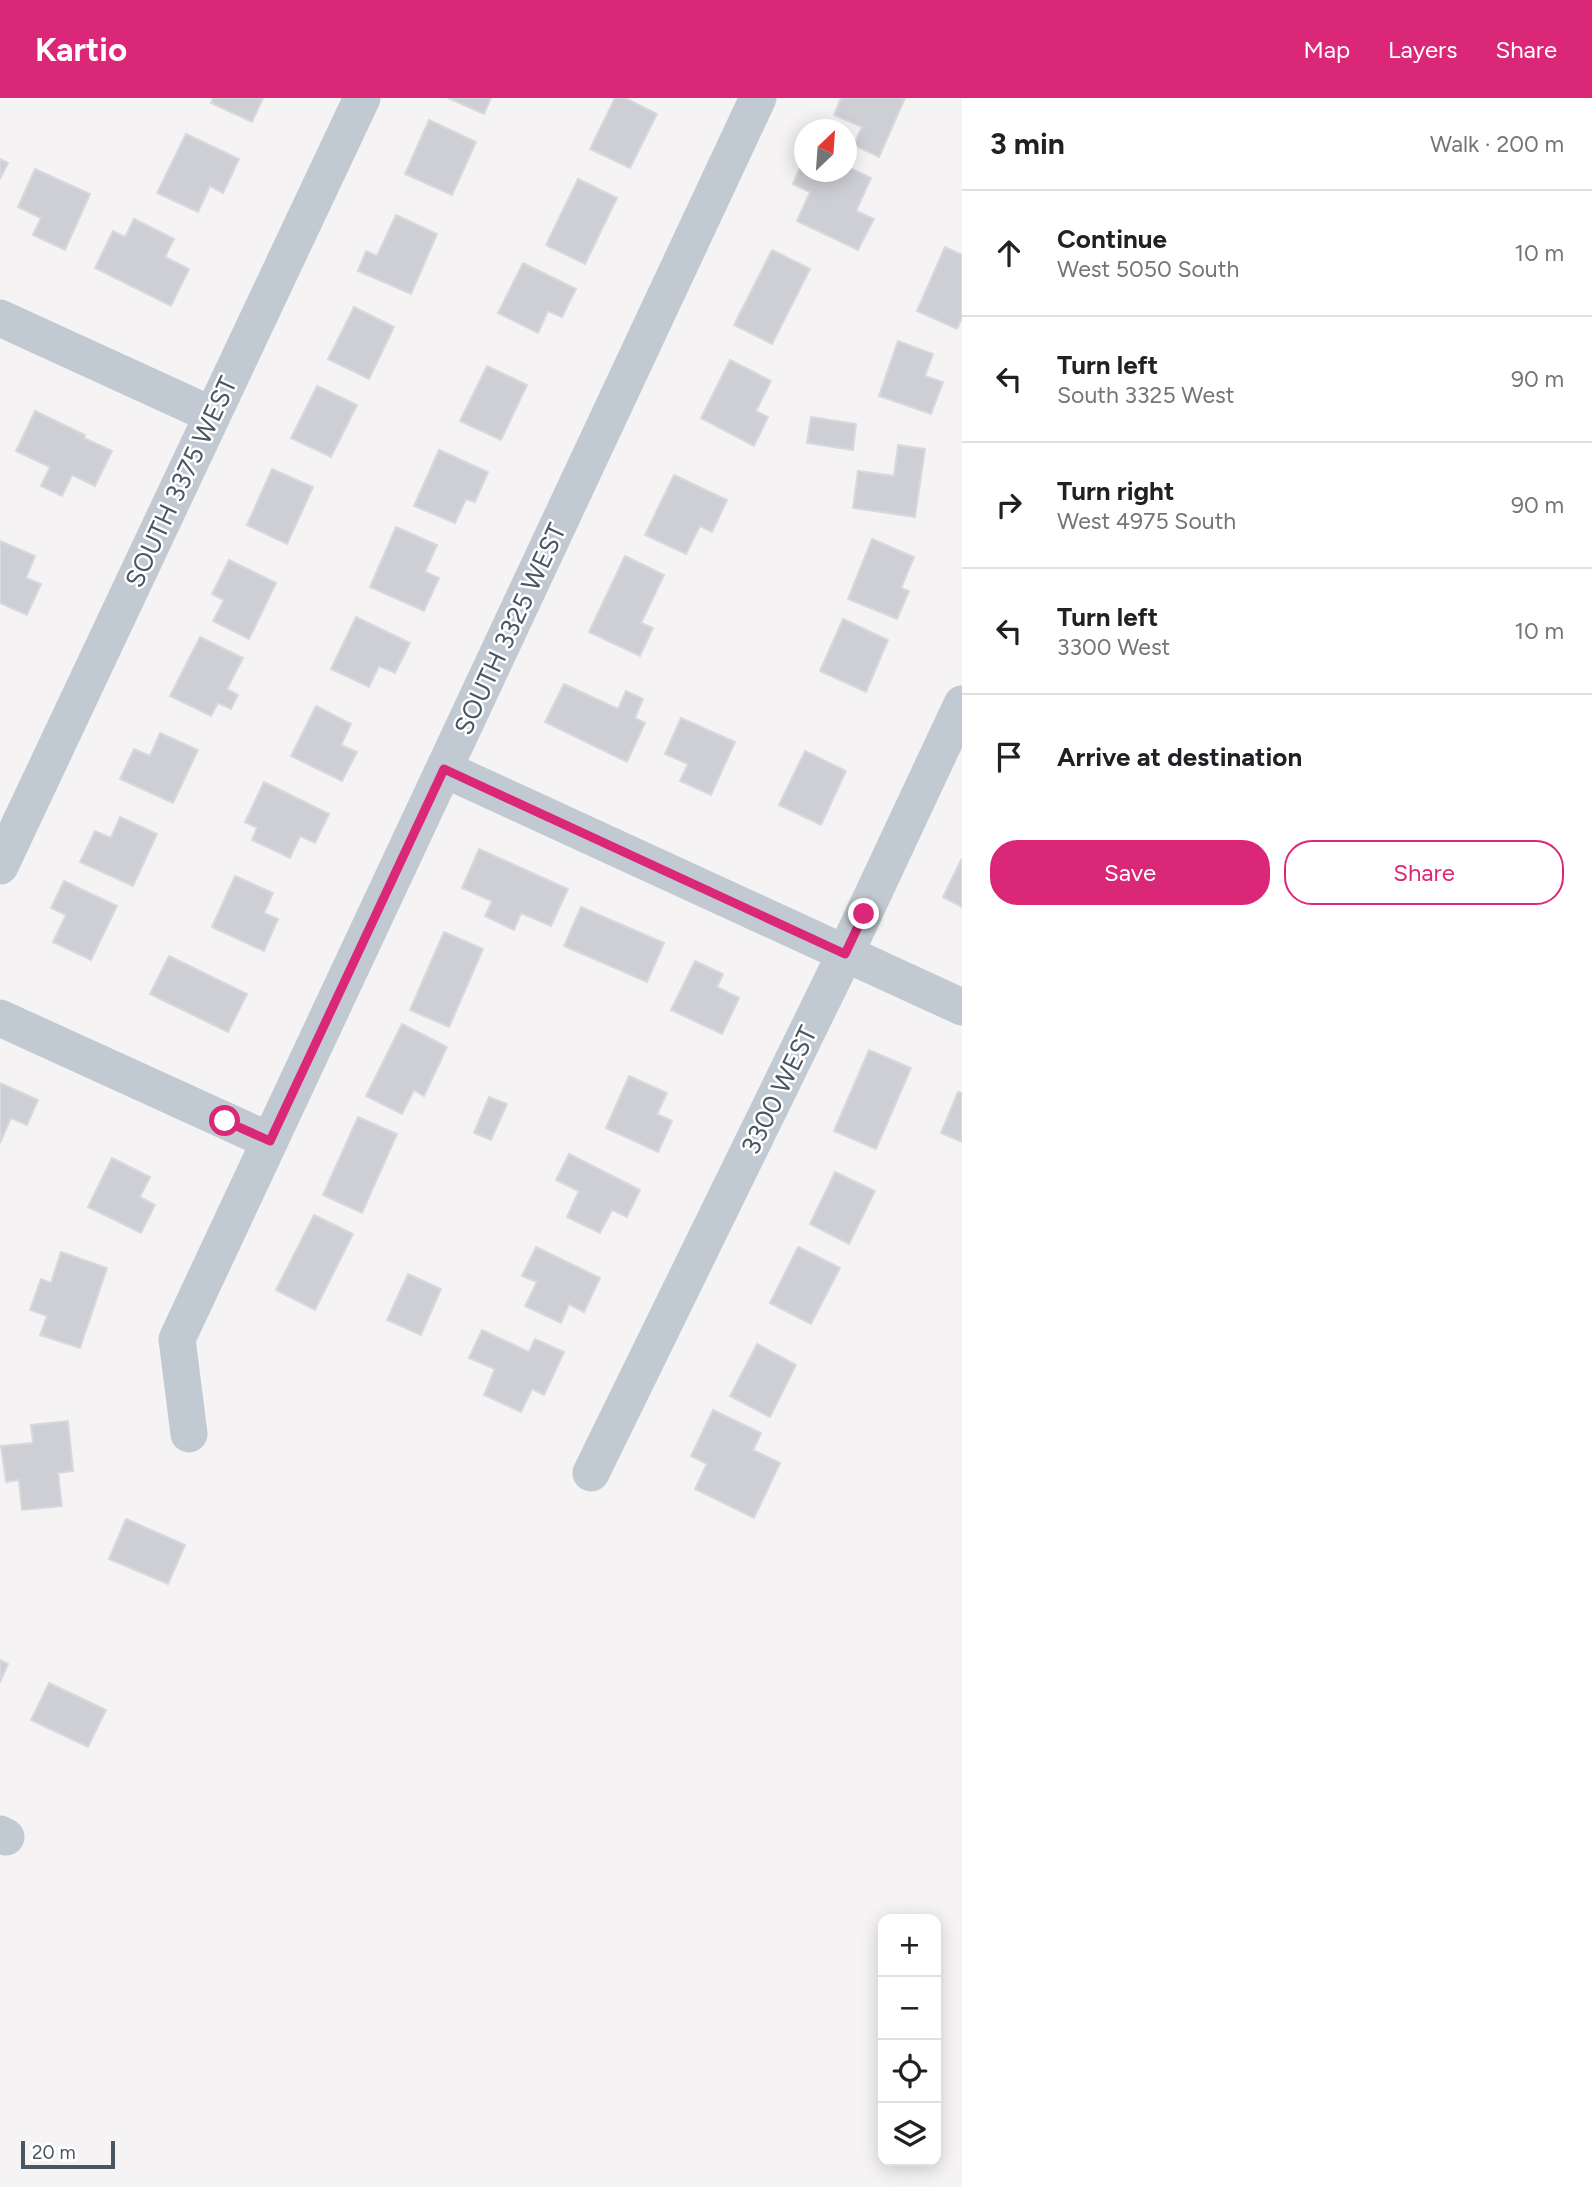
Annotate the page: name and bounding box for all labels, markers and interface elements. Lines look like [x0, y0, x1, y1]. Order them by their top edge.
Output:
text: Kartio [35, 30, 127, 69]
text: Map [1303, 35, 1350, 64]
text: Layers [1388, 35, 1457, 64]
text: Share [1495, 35, 1557, 64]
north arrow [794, 119, 857, 182]
text: 3 min [990, 125, 1065, 162]
text: Walk · 200 m [1430, 130, 1564, 158]
text: Continue [1057, 223, 1167, 255]
icon: ahead [990, 234, 1028, 272]
text: 10 m [1515, 239, 1564, 267]
text: West 5050 South [1057, 255, 1239, 283]
text: Turn left [1057, 349, 1158, 381]
icon: left [990, 360, 1028, 398]
text: 90 m [1511, 365, 1564, 393]
street label: SOUTH 3375 WEST [118, 371, 244, 592]
text: South 3325 West [1057, 381, 1234, 409]
text: Turn right [1057, 475, 1174, 507]
icon: right [990, 486, 1028, 524]
text: 90 m [1511, 491, 1564, 519]
text: West 4975 South [1057, 507, 1236, 535]
street label: SOUTH 3325 WEST [447, 518, 573, 740]
text: Turn left [1057, 601, 1158, 633]
icon: left [990, 612, 1028, 650]
text: 10 m [1515, 617, 1564, 645]
text: 3300 West [1057, 633, 1170, 661]
icon: arrive [990, 738, 1028, 776]
text: Arrive at destination [1057, 741, 1302, 773]
button: Save [990, 840, 1270, 905]
button: Share [1284, 840, 1564, 905]
route end [848, 898, 879, 929]
street label: 3300 WEST [734, 1020, 824, 1159]
route start [209, 1105, 240, 1136]
map controls [878, 1914, 941, 2166]
button: + [878, 1914, 941, 1977]
button: − [878, 1977, 941, 2040]
button: locate [878, 2040, 941, 2103]
button: layers [878, 2103, 941, 2166]
scale bar [21, 2138, 116, 2170]
text: 20 m [32, 2141, 76, 2164]

